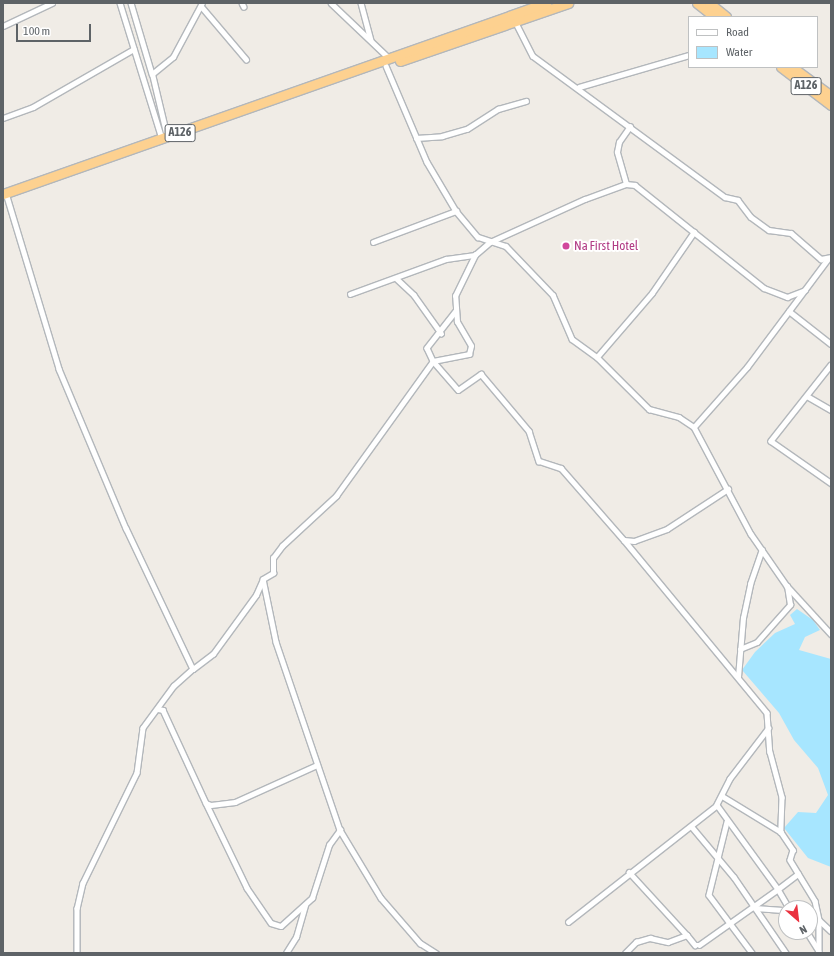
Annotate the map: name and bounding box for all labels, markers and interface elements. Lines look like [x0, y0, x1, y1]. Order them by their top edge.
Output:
scale bar [18, 16, 93, 42]
legend [688, 16, 818, 68]
text: 100 m [23, 24, 50, 38]
text: Road [726, 25, 749, 39]
text: Water [726, 45, 752, 59]
road number: A126 [790, 76, 822, 96]
road number: A126 [164, 123, 196, 143]
place label: Na First Hotel [574, 238, 638, 254]
marker: Na First Hotel [561, 241, 571, 251]
north arrow [778, 900, 818, 940]
text: N [797, 923, 809, 937]

